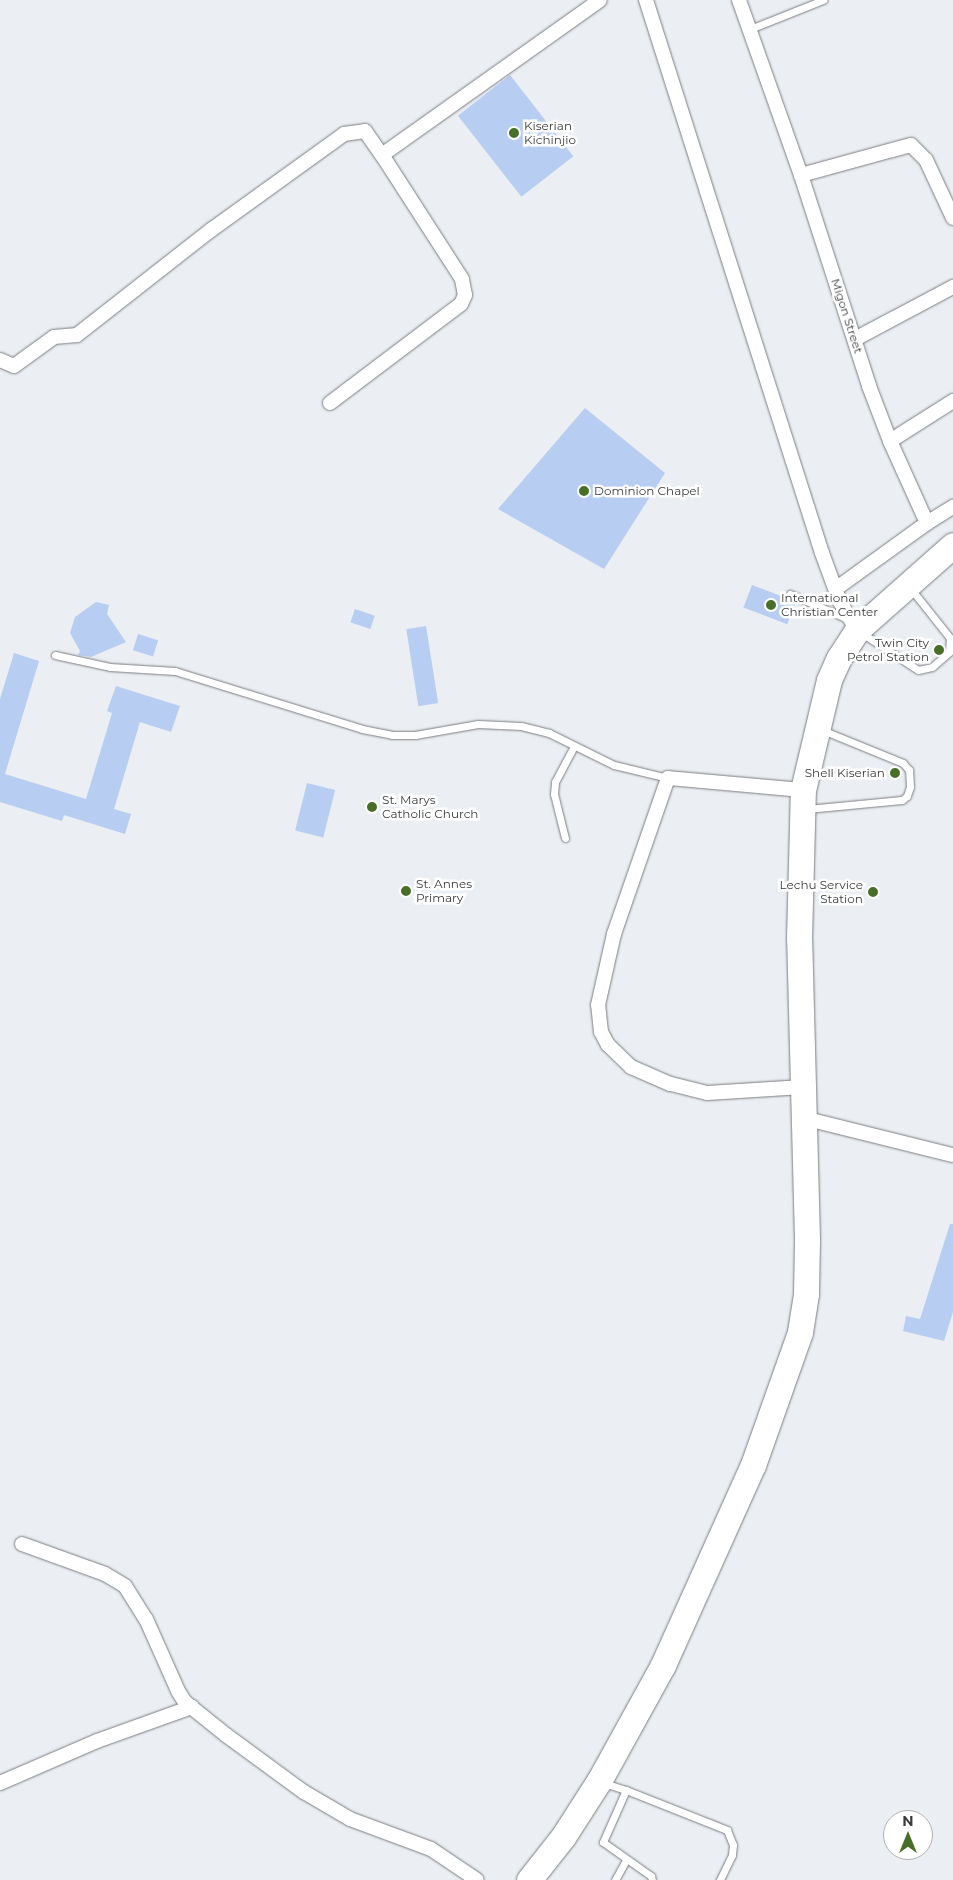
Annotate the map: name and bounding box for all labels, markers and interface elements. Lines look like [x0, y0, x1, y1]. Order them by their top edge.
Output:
place label: Kiserian Kichinjio [524, 119, 576, 147]
marker: Kiserian Kichinjio [508, 127, 520, 139]
street label: Migon Street [828, 277, 866, 355]
place label: Dominion Chapel [594, 484, 700, 498]
marker: Dominion Chapel [578, 485, 590, 497]
place label: International Christian Center [781, 591, 878, 619]
marker: International Christian Center [765, 599, 777, 611]
place label: Twin City Petrol Station [847, 636, 929, 664]
marker: Twin City Petrol Station [933, 644, 945, 656]
place label: Shell Kiserian [805, 766, 885, 780]
marker: Shell Kiserian [889, 767, 901, 779]
place label: St. Marys Catholic Church [382, 793, 478, 821]
marker: St. Marys Catholic Church [366, 801, 378, 813]
place label: St. Annes Primary [416, 877, 472, 905]
place label: Lechu Service Station [780, 878, 863, 906]
marker: St. Annes Primary [400, 885, 412, 897]
marker: Lechu Service Station [867, 886, 879, 898]
north arrow [883, 1810, 933, 1860]
text: N [902, 1812, 914, 1830]

